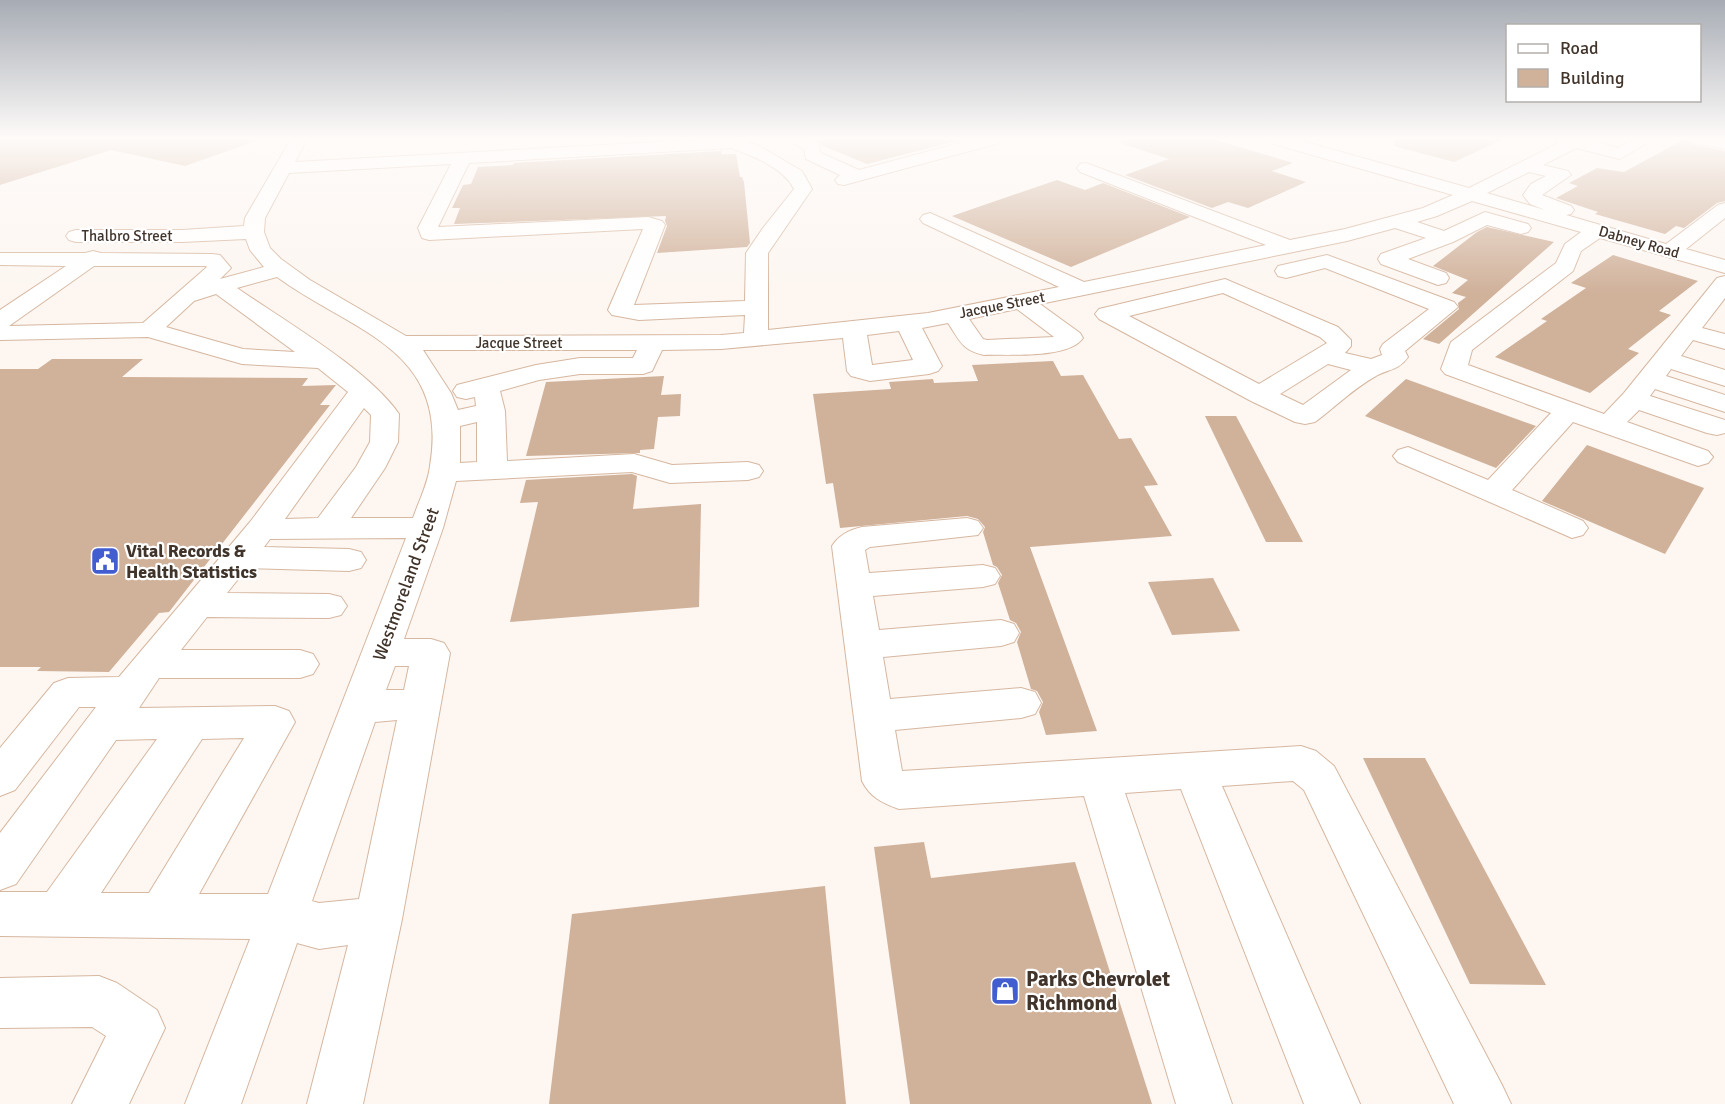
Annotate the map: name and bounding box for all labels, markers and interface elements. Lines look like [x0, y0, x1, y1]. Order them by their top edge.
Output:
legend [1506, 24, 1701, 102]
text: Road [1560, 37, 1599, 59]
text: Building [1560, 67, 1624, 89]
street label: Dabney Road [1597, 222, 1681, 262]
street label: Thalbro Street [82, 227, 172, 245]
street label: Jacque Street [958, 288, 1046, 322]
street label: Jacque Street [476, 334, 562, 352]
street label: Westmoreland Street [368, 504, 444, 664]
place label: Vital Records & Health Statistics [126, 540, 257, 583]
public building icon: Vital Records & Health Statistics [89, 545, 121, 577]
place label: Parks Chevrolet Richmond [1026, 966, 1170, 1016]
shop icon: Parks Chevrolet Richmond [989, 975, 1021, 1007]

